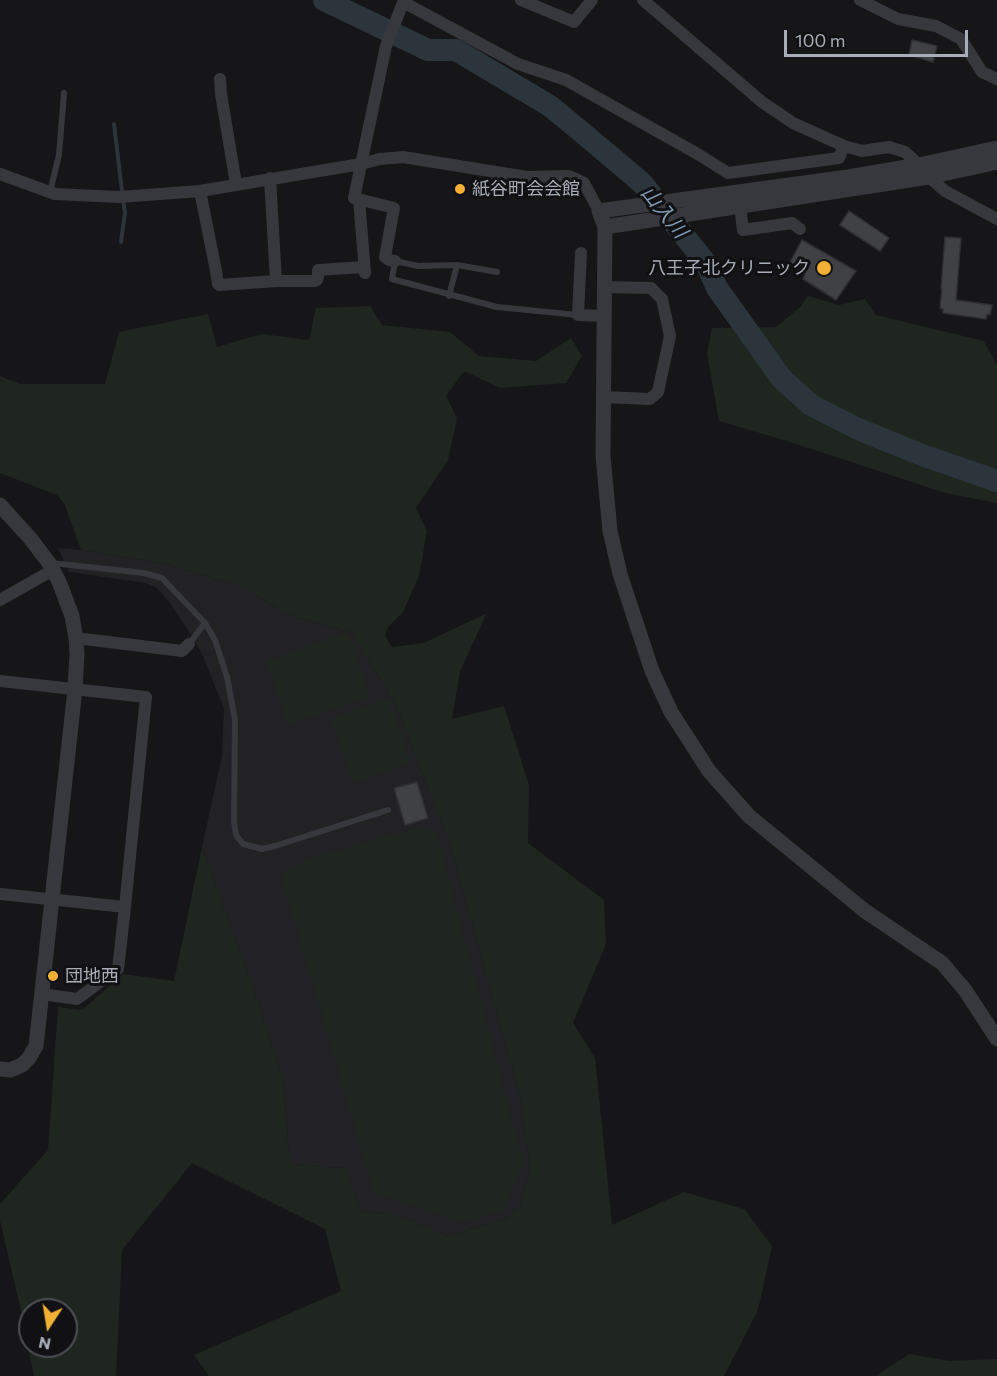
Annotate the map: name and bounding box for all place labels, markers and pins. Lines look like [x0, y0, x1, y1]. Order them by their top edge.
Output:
place label: 紙谷町会会館 [472, 178, 580, 200]
marker: 紙谷町会会館 [453, 182, 467, 196]
place label: 八王子北クリニック [648, 257, 810, 279]
marker: 八王子北クリニック [815, 259, 833, 277]
place label: 団地西 [65, 965, 119, 987]
marker: 団地西 [46, 969, 60, 983]

